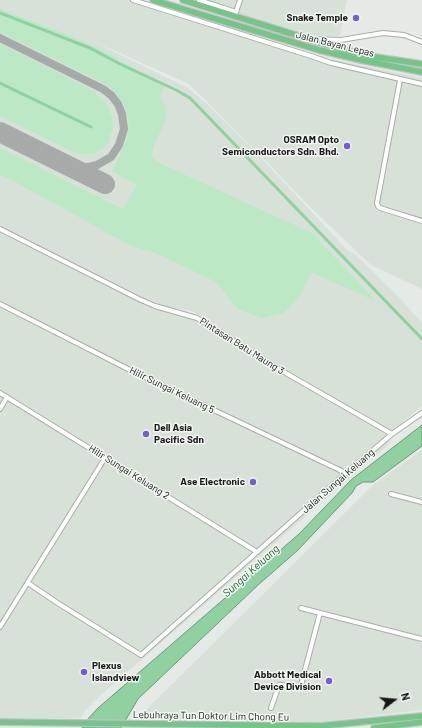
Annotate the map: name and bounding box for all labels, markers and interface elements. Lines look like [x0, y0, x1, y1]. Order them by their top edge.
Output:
place label: Snake Temple [287, 12, 348, 24]
marker: Snake Temple [351, 13, 361, 23]
street label: Jalan Bayan Lepas [295, 28, 375, 60]
place label: OSRAM Opto Semiconductors Sdn. Bhd. [222, 134, 339, 158]
marker: OSRAM Opto Semiconductors Sdn. Bhd. [342, 141, 352, 151]
street label: Pintasan Batu Maung 3 [197, 315, 287, 377]
street label: Hilir Sungai Keluang 5 [128, 364, 216, 416]
place label: Dell Asia Pacific Sdn [154, 422, 204, 446]
marker: Dell Asia Pacific Sdn [141, 429, 151, 439]
street label: Hilir Sungai Keluang 2 [86, 442, 172, 502]
street label: Jalan Sungai Keluang [299, 446, 377, 516]
place label: Ase Electronic [180, 476, 245, 488]
marker: Ase Electronic [248, 477, 258, 487]
water label: Sungai Keluang [220, 542, 282, 600]
place label: Plexus Islandview [92, 660, 139, 684]
marker: Plexus Islandview [79, 667, 89, 677]
place label: Abbott Medical Device Division [254, 669, 321, 692]
marker: Abbott Medical Device Division [324, 676, 334, 686]
north arrow [374, 680, 414, 720]
text: N [399, 691, 413, 702]
street label: Lebuhraya Tun Doktor Lim Chong Eu [133, 709, 289, 723]

